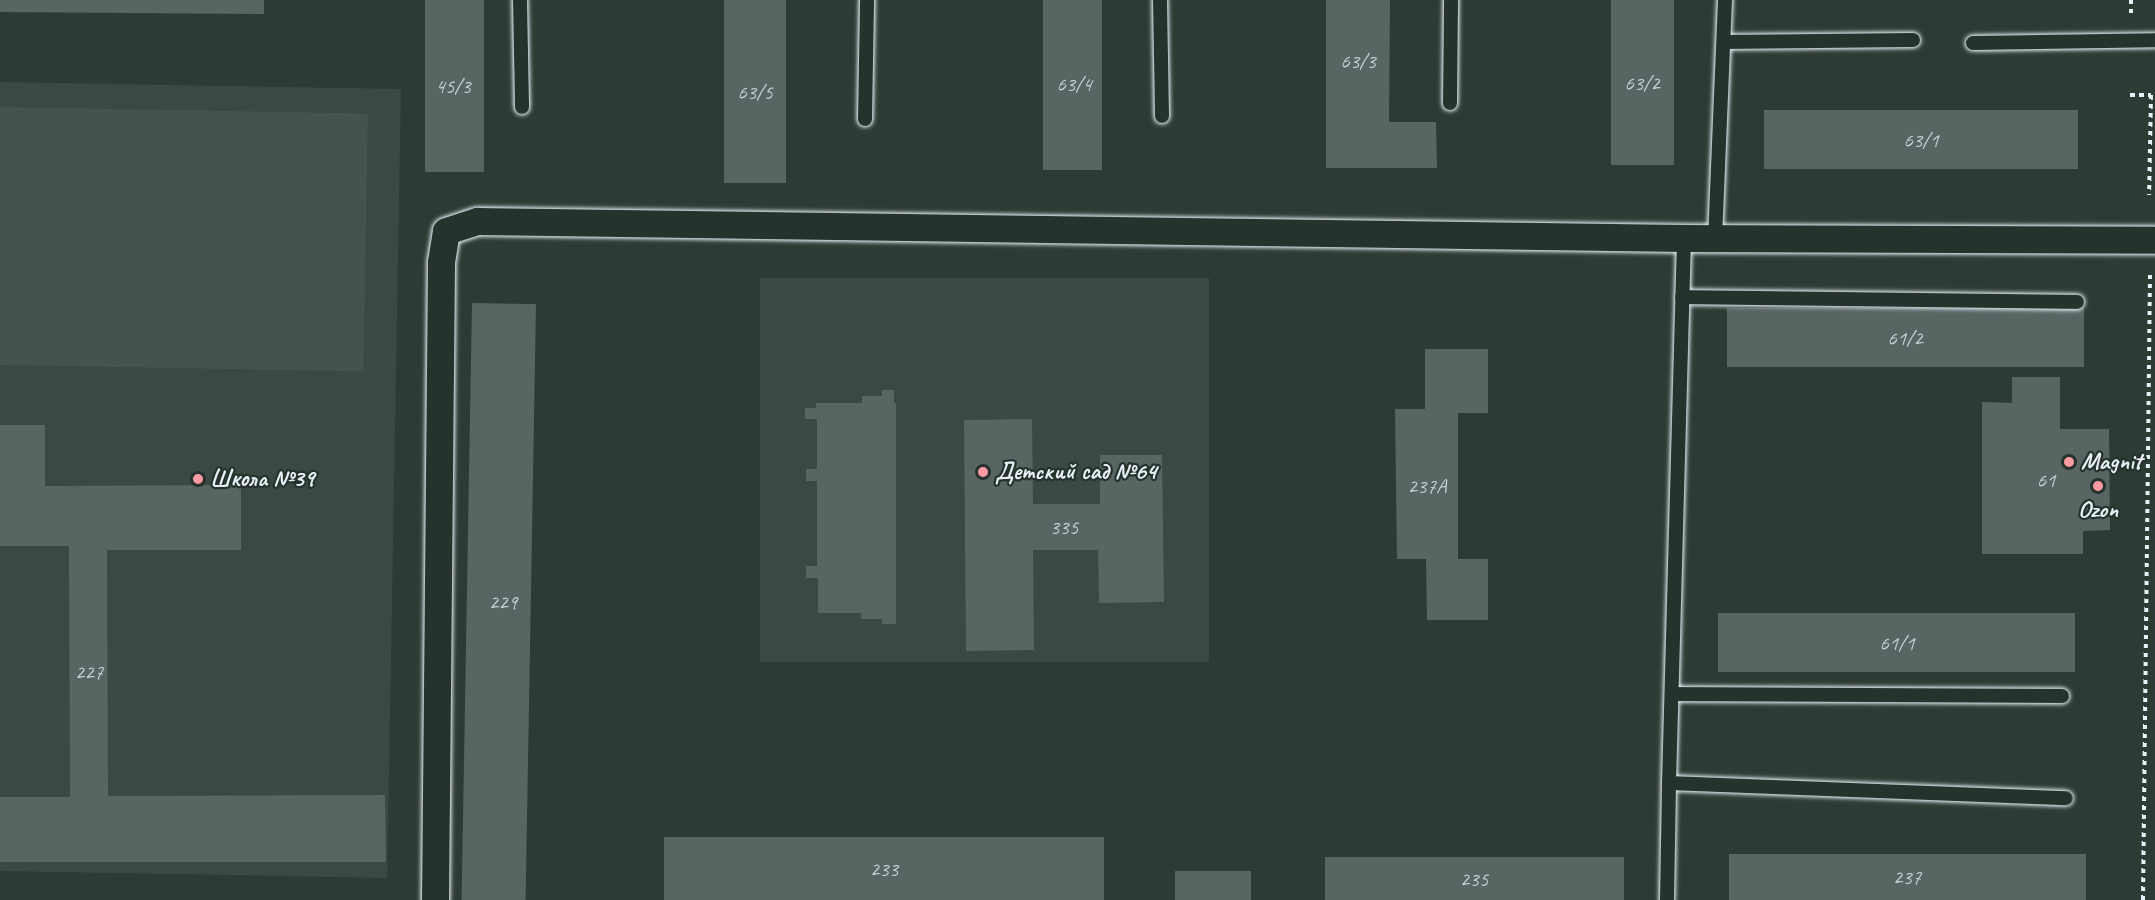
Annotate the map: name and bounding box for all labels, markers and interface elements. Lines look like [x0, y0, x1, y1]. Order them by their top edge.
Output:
house number: 63/3 [1340, 48, 1376, 74]
house number: 63/2 [1624, 70, 1660, 96]
house number: 63/4 [1056, 71, 1092, 97]
house number: 45/3 [435, 73, 471, 99]
house number: 63/5 [737, 79, 773, 105]
house number: 63/1 [1903, 127, 1939, 153]
house number: 61/2 [1887, 325, 1923, 351]
place label: Magnit [2081, 448, 2142, 476]
marker: Magnit [2062, 455, 2076, 469]
place label: Детский сад №64 [995, 458, 1157, 486]
place label: Школа №39 [210, 465, 314, 493]
marker: Детский сад №64 [976, 465, 990, 479]
house number: 61 [2037, 467, 2055, 493]
marker: Школа №39 [191, 472, 205, 486]
house number: 237А [1408, 473, 1446, 499]
marker: Ozon [2091, 479, 2105, 493]
place label: Ozon [2078, 496, 2118, 524]
house number: 335 [1050, 514, 1078, 540]
house number: 229 [489, 589, 517, 615]
house number: 61/1 [1879, 630, 1915, 656]
house number: 227 [75, 659, 103, 685]
house number: 233 [870, 856, 898, 882]
house number: 237 [1893, 864, 1921, 890]
house number: 235 [1460, 866, 1488, 892]

